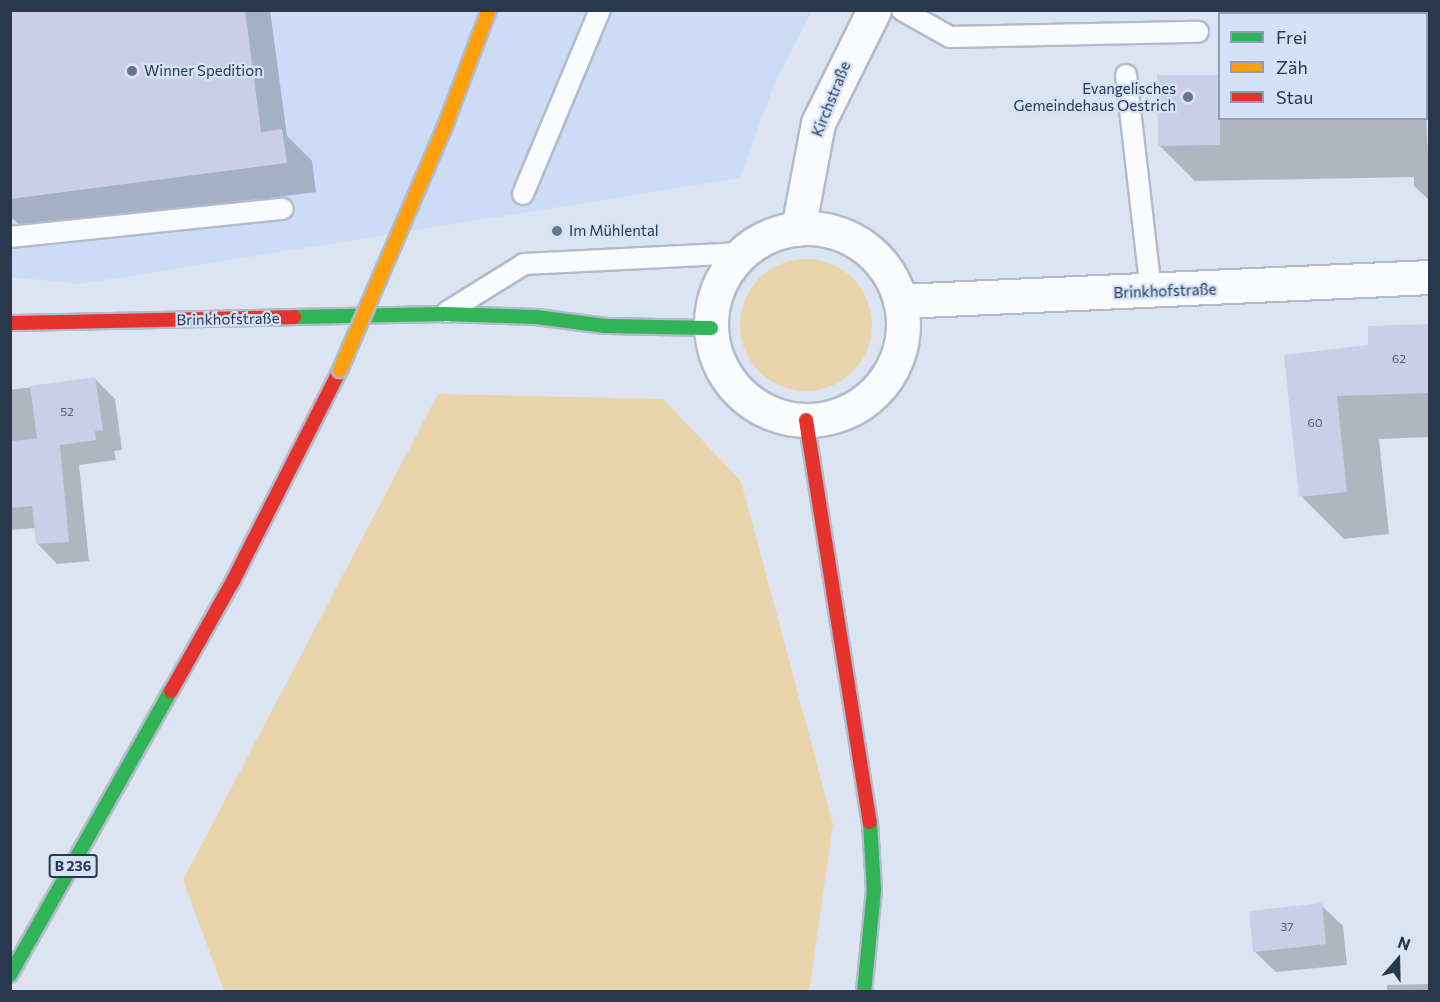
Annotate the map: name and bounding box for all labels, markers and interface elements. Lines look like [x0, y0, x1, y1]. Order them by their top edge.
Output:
legend [1218, 12, 1428, 120]
text: Frei [1276, 26, 1307, 48]
text: Zäh [1276, 56, 1308, 78]
street label: Kirchstraße [808, 59, 854, 139]
place label: Winner Spedition [144, 62, 263, 80]
marker: Winner Spedition [125, 64, 139, 78]
place label: Evangelisches Gemeindehaus Oestrich [1014, 79, 1176, 114]
text: Stau [1276, 86, 1313, 108]
marker: Evangelisches Gemeindehaus Oestrich [1181, 90, 1195, 104]
place label: Im Mühlental [569, 222, 659, 240]
marker: Im Mühlental [550, 224, 564, 238]
street label: Brinkhofstraße [1113, 280, 1217, 302]
street label: Brinkhofstraße [176, 309, 280, 329]
house number: 62 [1392, 352, 1406, 366]
house number: 52 [60, 405, 74, 419]
house number: 60 [1307, 416, 1323, 430]
road number: B 236 [48, 855, 98, 877]
house number: 37 [1280, 920, 1294, 934]
north arrow [1368, 930, 1428, 990]
text: N [1395, 932, 1413, 954]

